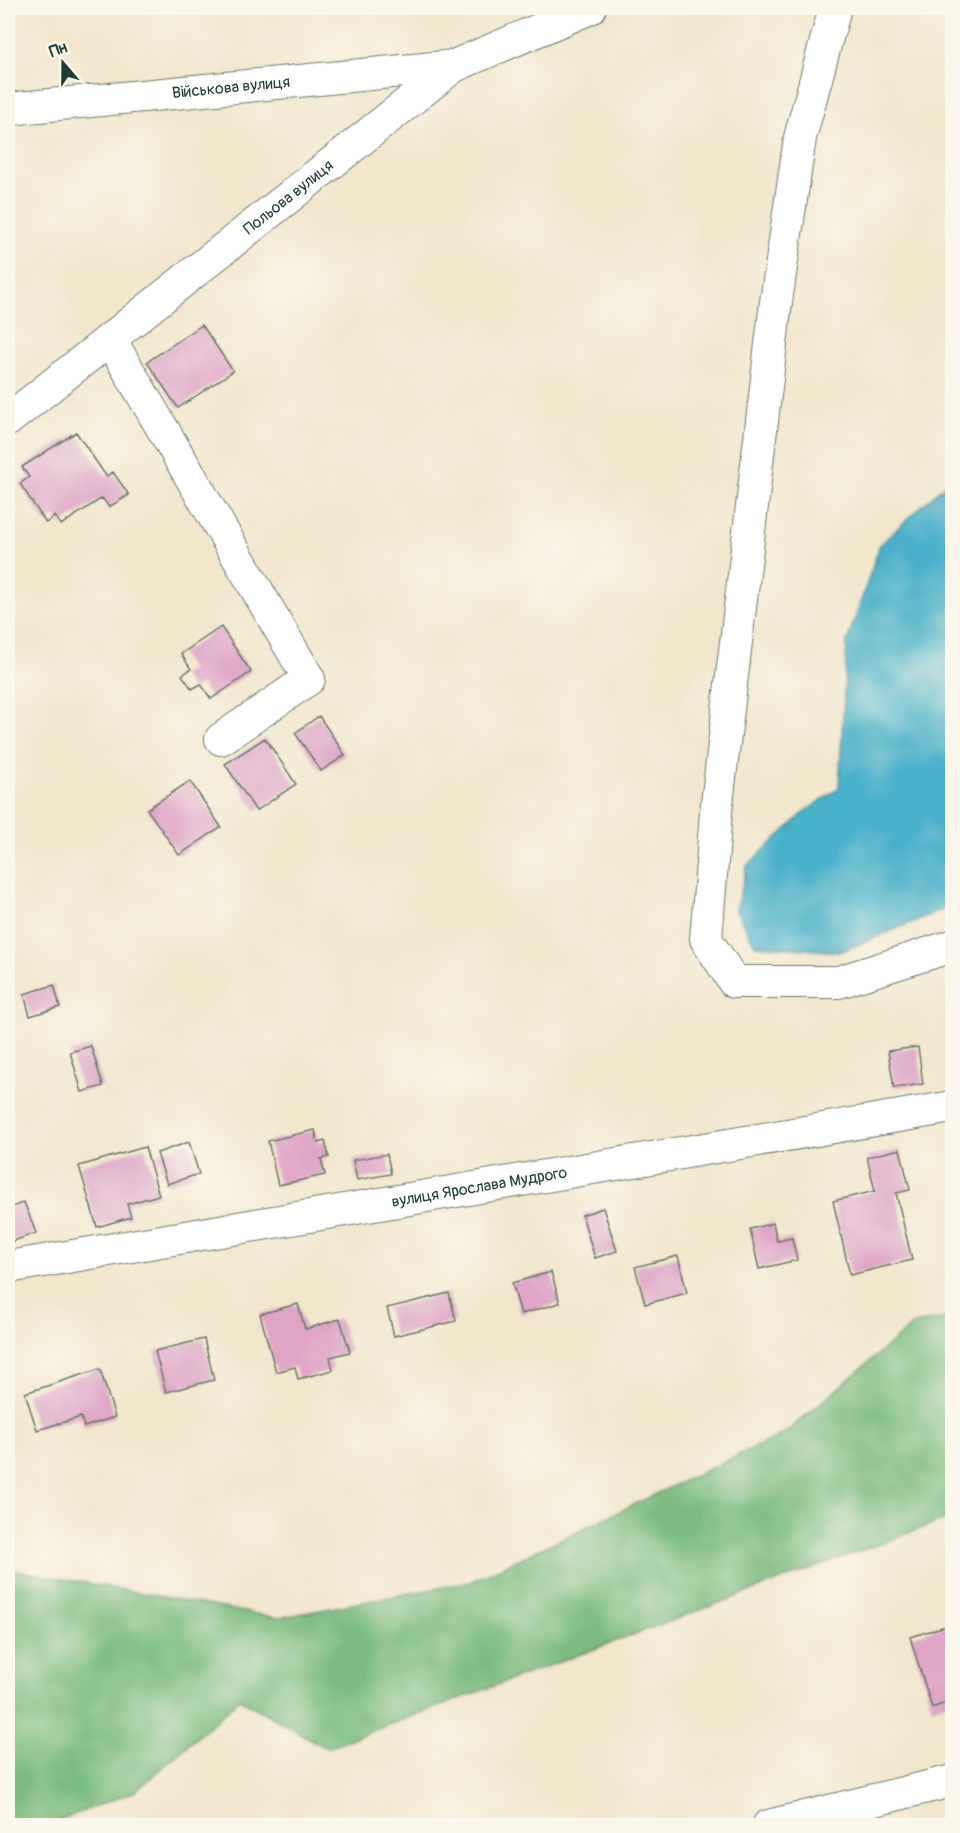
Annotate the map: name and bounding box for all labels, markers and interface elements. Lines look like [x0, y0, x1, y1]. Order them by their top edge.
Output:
north arrow [33, 33, 93, 93]
text: Пн [47, 37, 70, 62]
street label: Військова вулиця [171, 72, 291, 103]
street label: Польова вулиця [239, 156, 337, 239]
street label: вулиця Ярослава Мудрого [390, 1162, 569, 1212]

